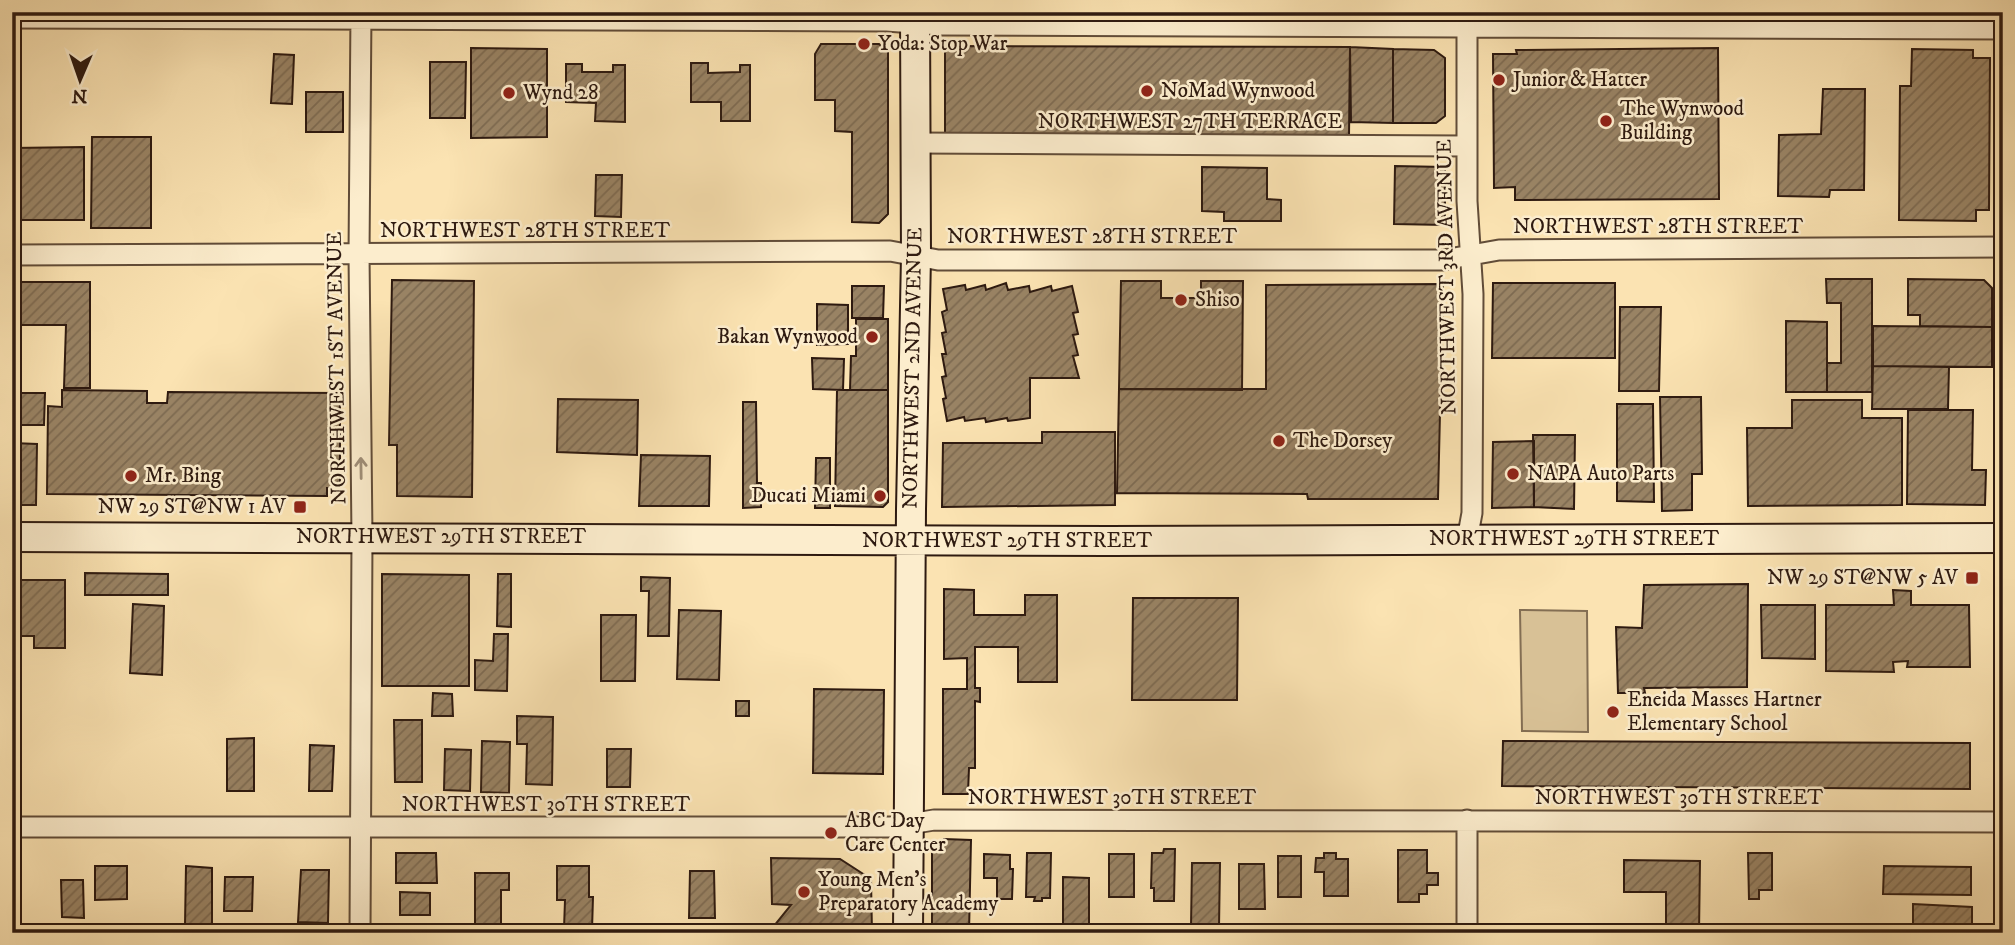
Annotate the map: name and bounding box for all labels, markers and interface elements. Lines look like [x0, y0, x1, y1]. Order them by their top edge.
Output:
place label: Yoda: Stop War [878, 31, 1007, 57]
marker: Yoda: Stop War [856, 36, 872, 52]
north arrow [46, 46, 116, 116]
place label: Junior & Hatter [1511, 67, 1647, 93]
marker: Junior & Hatter [1491, 72, 1507, 88]
place label: NoMad Wynwood [1161, 78, 1315, 104]
place label: Wynd 28 [522, 80, 598, 106]
marker: NoMad Wynwood [1139, 83, 1155, 99]
text: N [71, 84, 88, 107]
marker: Wynd 28 [501, 85, 517, 101]
place label: The Wynwood Building [1620, 96, 1744, 146]
street label: NORTHWEST 27TH TERRACE [1038, 109, 1342, 135]
marker: The Wynwood Building [1598, 113, 1614, 129]
street label: NORTHWEST 3RD AVENUE [1432, 139, 1462, 415]
street label: NORTHWEST 28TH STREET [1513, 214, 1803, 240]
street label: NORTHWEST 28TH STREET [380, 218, 670, 244]
street label: NORTHWEST 28TH STREET [947, 224, 1237, 250]
street label: NORTHWEST 2ND AVENUE [898, 227, 928, 509]
street label: NORTHWEST 1ST AVENUE [322, 231, 352, 505]
place label: Shiso [1195, 287, 1240, 313]
marker: Shiso [1173, 292, 1189, 308]
place label: Bakan Wynwood [717, 324, 859, 350]
marker: Bakan Wynwood [864, 329, 880, 345]
place label: The Dorsey [1293, 428, 1393, 454]
marker: The Dorsey [1271, 433, 1287, 449]
one-way arrow [354, 457, 368, 480]
place label: NAPA Auto Parts [1527, 461, 1674, 487]
place label: Mr. Bing [145, 463, 222, 489]
marker: NAPA Auto Parts [1505, 466, 1521, 482]
marker: Mr. Bing [123, 468, 139, 484]
place label: Ducati Miami [751, 483, 866, 509]
marker: Ducati Miami [872, 488, 888, 504]
place label: NW 29 ST@NW 1 AV [98, 494, 287, 520]
marker: NW 29 ST@NW 1 AV [292, 499, 308, 515]
street label: NORTHWEST 29TH STREET [296, 524, 586, 550]
street label: NORTHWEST 29TH STREET [1429, 526, 1719, 552]
street label: NORTHWEST 29TH STREET [862, 528, 1152, 554]
place label: NW 29 ST@NW 5 AV [1767, 565, 1959, 591]
marker: NW 29 ST@NW 5 AV [1964, 570, 1980, 586]
place label: Eneida Masses Hartner Elementary School [1627, 687, 1822, 737]
marker: Eneida Masses Hartner Elementary School [1605, 704, 1621, 720]
street label: NORTHWEST 30TH STREET [968, 785, 1256, 811]
street label: NORTHWEST 30TH STREET [1535, 785, 1823, 811]
street label: NORTHWEST 30TH STREET [402, 792, 690, 818]
place label: ABC Day Care Center [845, 808, 946, 858]
marker: ABC Day Care Center [823, 825, 839, 841]
place label: Young Men's Preparatory Academy [818, 867, 999, 917]
marker: Young Men's Preparatory Academy [796, 884, 812, 900]

